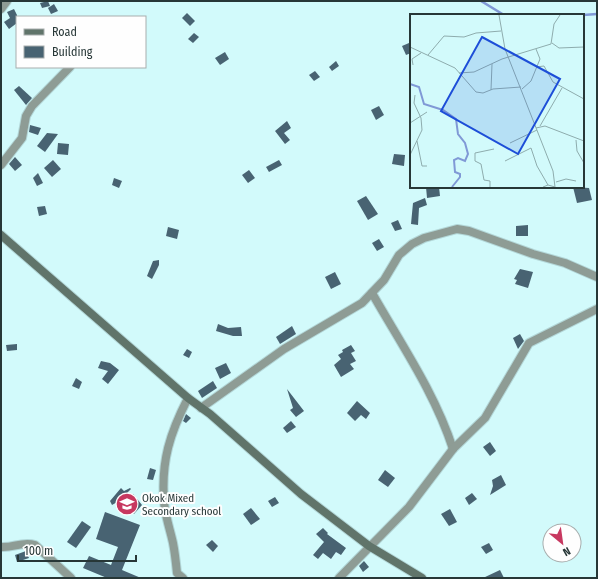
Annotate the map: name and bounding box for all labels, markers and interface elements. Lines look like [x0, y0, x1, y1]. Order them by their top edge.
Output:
inset map [410, 14, 584, 188]
legend [16, 16, 146, 68]
text: Road [52, 25, 77, 39]
text: Building [52, 45, 93, 59]
school or university icon: Okok Mixed Secondary school [114, 491, 140, 517]
place label: Okok Mixed Secondary school [142, 492, 221, 518]
north arrow [542, 523, 582, 563]
scale bar [18, 537, 136, 563]
text: 100 m [24, 544, 53, 558]
text: N [561, 544, 573, 559]

